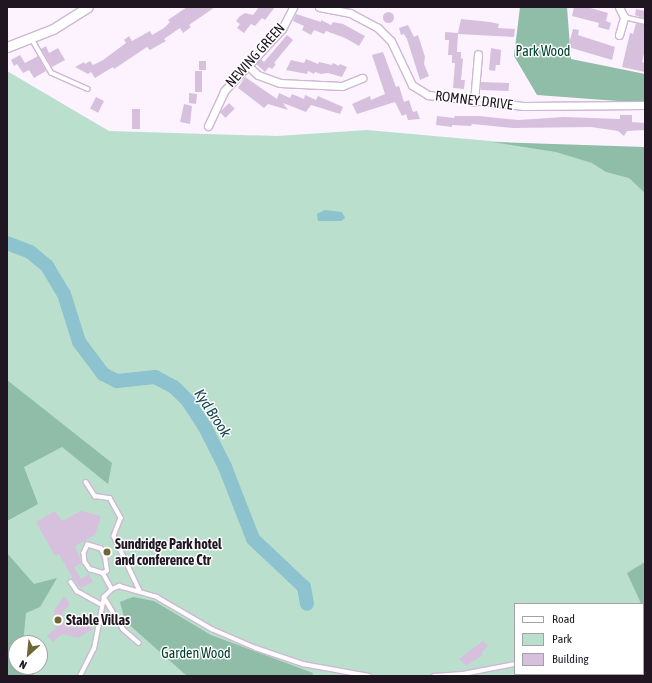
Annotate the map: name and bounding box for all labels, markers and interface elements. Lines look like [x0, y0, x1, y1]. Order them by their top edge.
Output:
street label: NEWING GREEN [222, 20, 288, 90]
park label: Park Wood [516, 43, 570, 59]
street label: ROMNEY DRIVE [434, 87, 514, 113]
water label: Kyd Brook [191, 386, 235, 440]
place label: Sundridge Park hotel and conference Ctr [115, 536, 222, 568]
marker: Sundridge Park hotel and conference Ctr [102, 547, 112, 557]
legend [514, 603, 644, 675]
place label: Stable Villas [66, 612, 130, 628]
text: Road [552, 612, 575, 626]
marker: Stable Villas [53, 615, 63, 625]
text: Park [552, 632, 572, 646]
north arrow [8, 635, 48, 675]
park label: Garden Wood [161, 645, 231, 661]
text: Building [552, 652, 589, 666]
text: N [17, 658, 29, 672]

